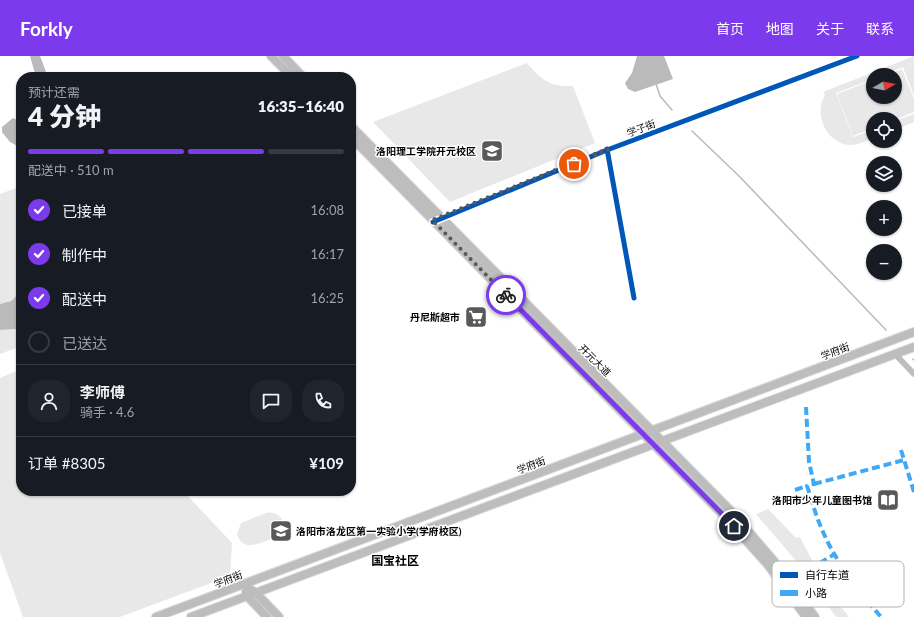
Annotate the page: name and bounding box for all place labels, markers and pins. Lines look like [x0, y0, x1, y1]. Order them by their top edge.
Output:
school or university icon: 洛阳理工学院开元校区 [479, 138, 505, 164]
place label: 洛阳理工学院开元校区 [376, 145, 476, 157]
pin [557, 147, 591, 181]
supermarket icon: 丹尼斯超市 [463, 304, 489, 330]
place label: 丹尼斯超市 [410, 311, 460, 323]
library icon: 洛阳市少年儿童图书馆 [875, 487, 901, 513]
place label: 洛阳市少年儿童图书馆 [772, 494, 872, 506]
pin [717, 509, 751, 543]
school or university icon: 洛阳市洛龙区第一实验小学(学府校区) [268, 518, 294, 544]
place label: 洛阳市洛龙区第一实验小学(学府校区) [296, 525, 462, 537]

